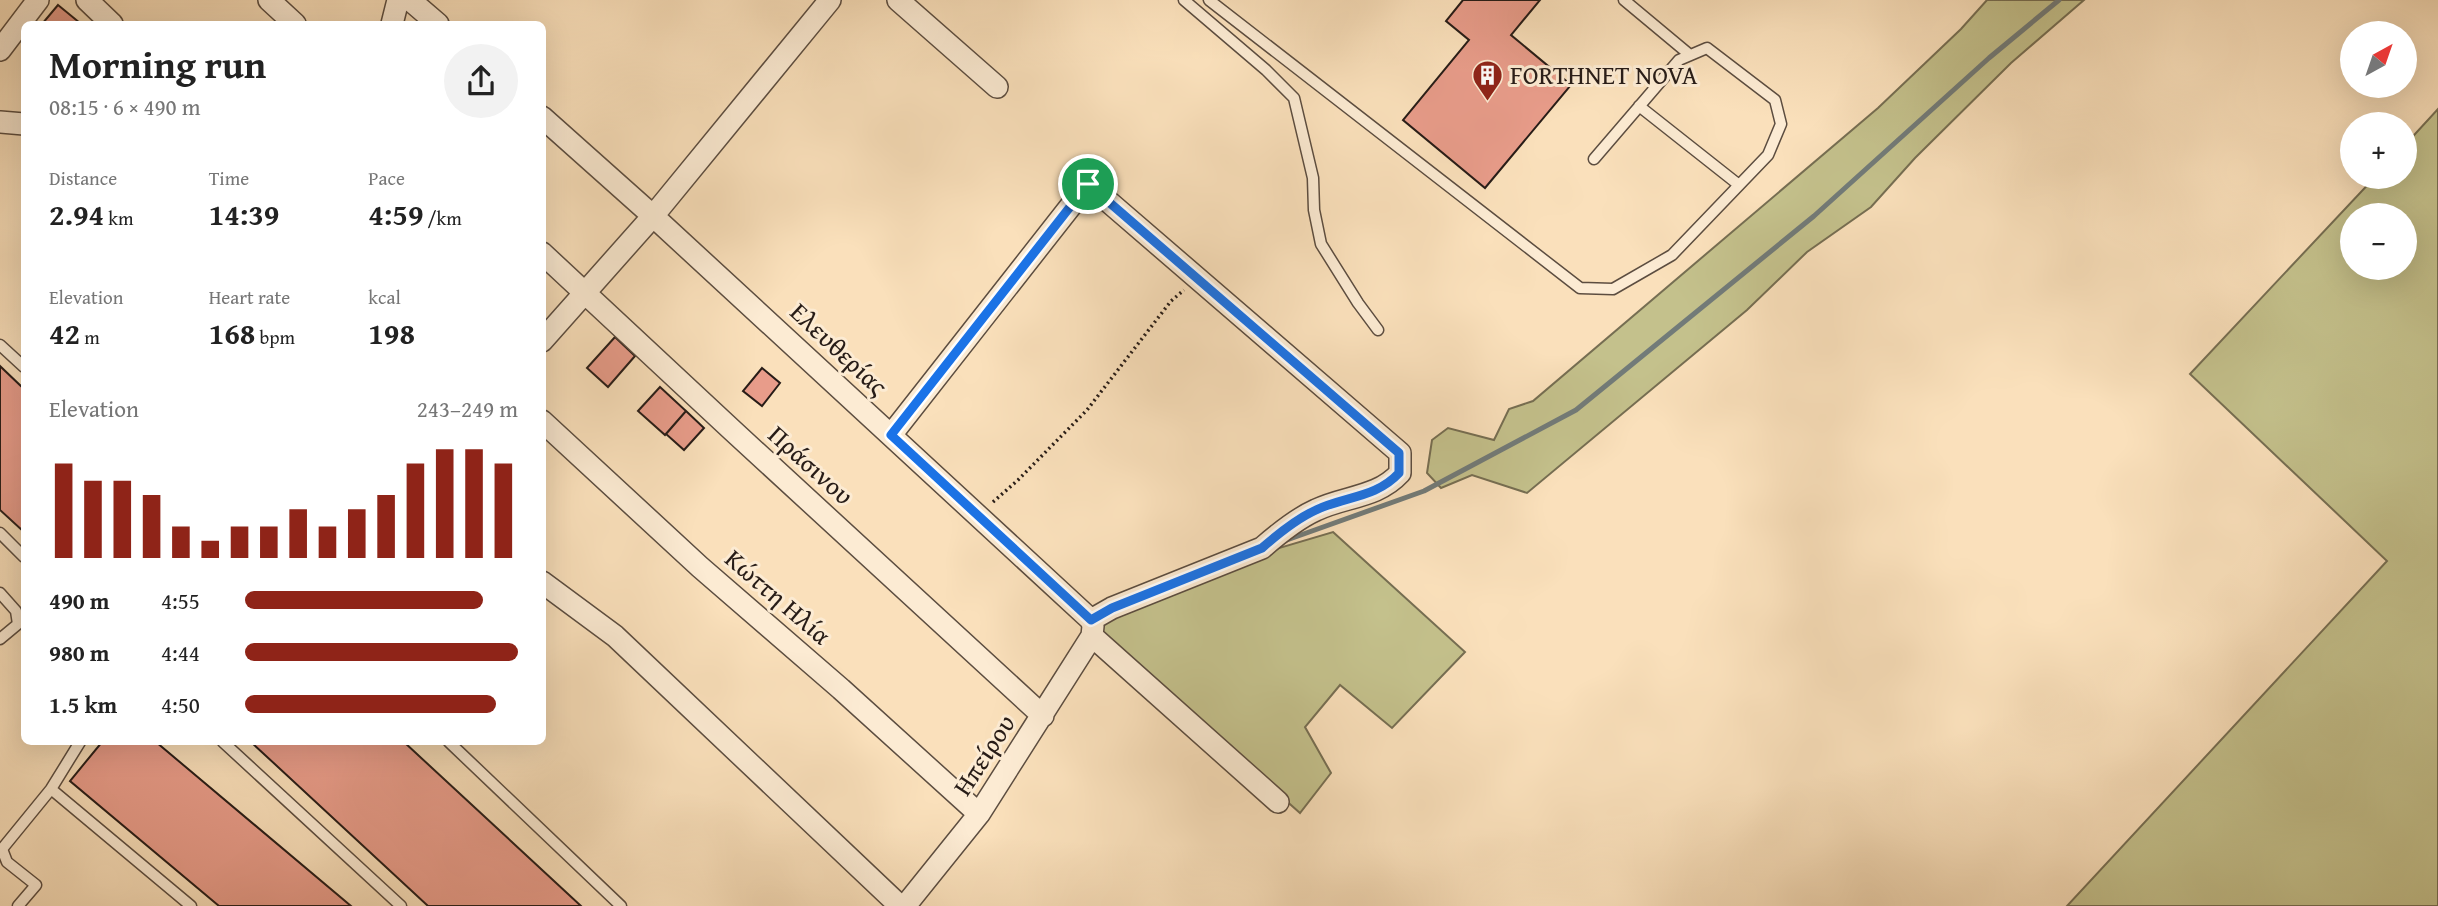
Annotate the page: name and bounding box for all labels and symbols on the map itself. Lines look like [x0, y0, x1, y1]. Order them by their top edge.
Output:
north arrow [2340, 21, 2417, 98]
place label: FORTHNET NOVA [1510, 55, 1698, 94]
building icon: FORTHNET NOVA [1470, 58, 1504, 102]
pin [1058, 154, 1118, 214]
street label: Ελευθερίας [782, 293, 897, 404]
street label: Πράσινου [760, 416, 863, 514]
street label: Κώττη Ηλία [717, 539, 840, 654]
street label: Ηπείρου [943, 706, 1024, 803]

